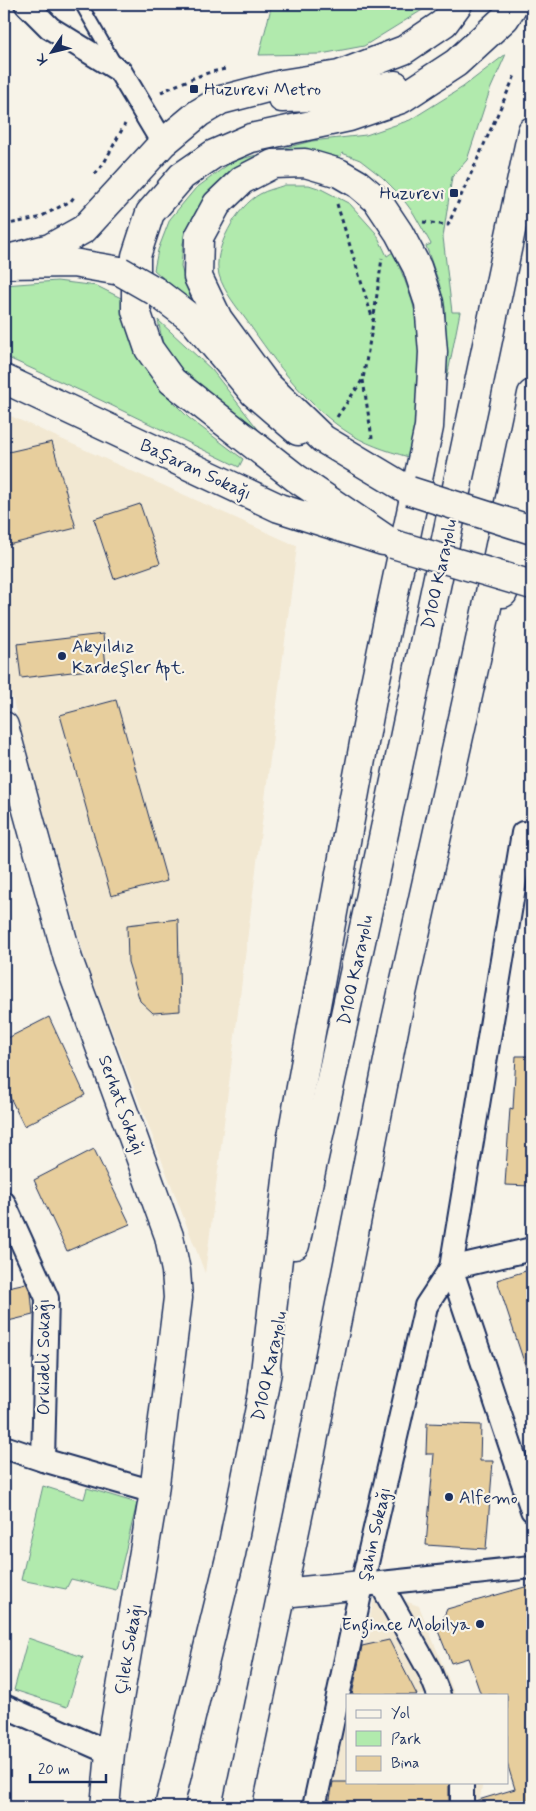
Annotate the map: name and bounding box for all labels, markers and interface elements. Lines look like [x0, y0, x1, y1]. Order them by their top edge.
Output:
north arrow [28, 28, 78, 78]
text: K [31, 49, 52, 68]
place label: Huzurevi Metro [204, 78, 321, 102]
marker: Huzurevi Metro [188, 83, 200, 95]
place label: Huzurevi [379, 182, 444, 206]
marker: Huzurevi [448, 187, 460, 199]
street label: Başaran Sokağı [136, 434, 255, 506]
street label: D100 Karayolu [417, 517, 463, 632]
place label: Akyıldız Kardeşler Apt. [72, 635, 185, 681]
marker: Akyıldız Kardeşler Apt. [56, 650, 68, 662]
street label: D100 Karayolu [333, 913, 379, 1028]
street label: Serhat Sokağı [92, 1052, 150, 1159]
street label: Orkideli Sokağı [32, 1299, 56, 1415]
street label: D100 Karayolu [247, 1309, 293, 1424]
street label: Şahin Sokağı [353, 1485, 397, 1584]
place label: Alfemo [459, 1486, 518, 1510]
marker: Alfemo [443, 1491, 455, 1503]
street label: Çilek Sokağı [109, 1602, 149, 1697]
place label: Engince Mobilya [341, 1613, 470, 1639]
marker: Engince Mobilya [474, 1618, 486, 1630]
legend [346, 1694, 508, 1784]
text: Yol [391, 1704, 410, 1724]
text: Park [391, 1730, 421, 1750]
scale bar [30, 1751, 106, 1783]
text: Bina [391, 1754, 419, 1774]
text: 20 m [38, 1760, 70, 1780]

